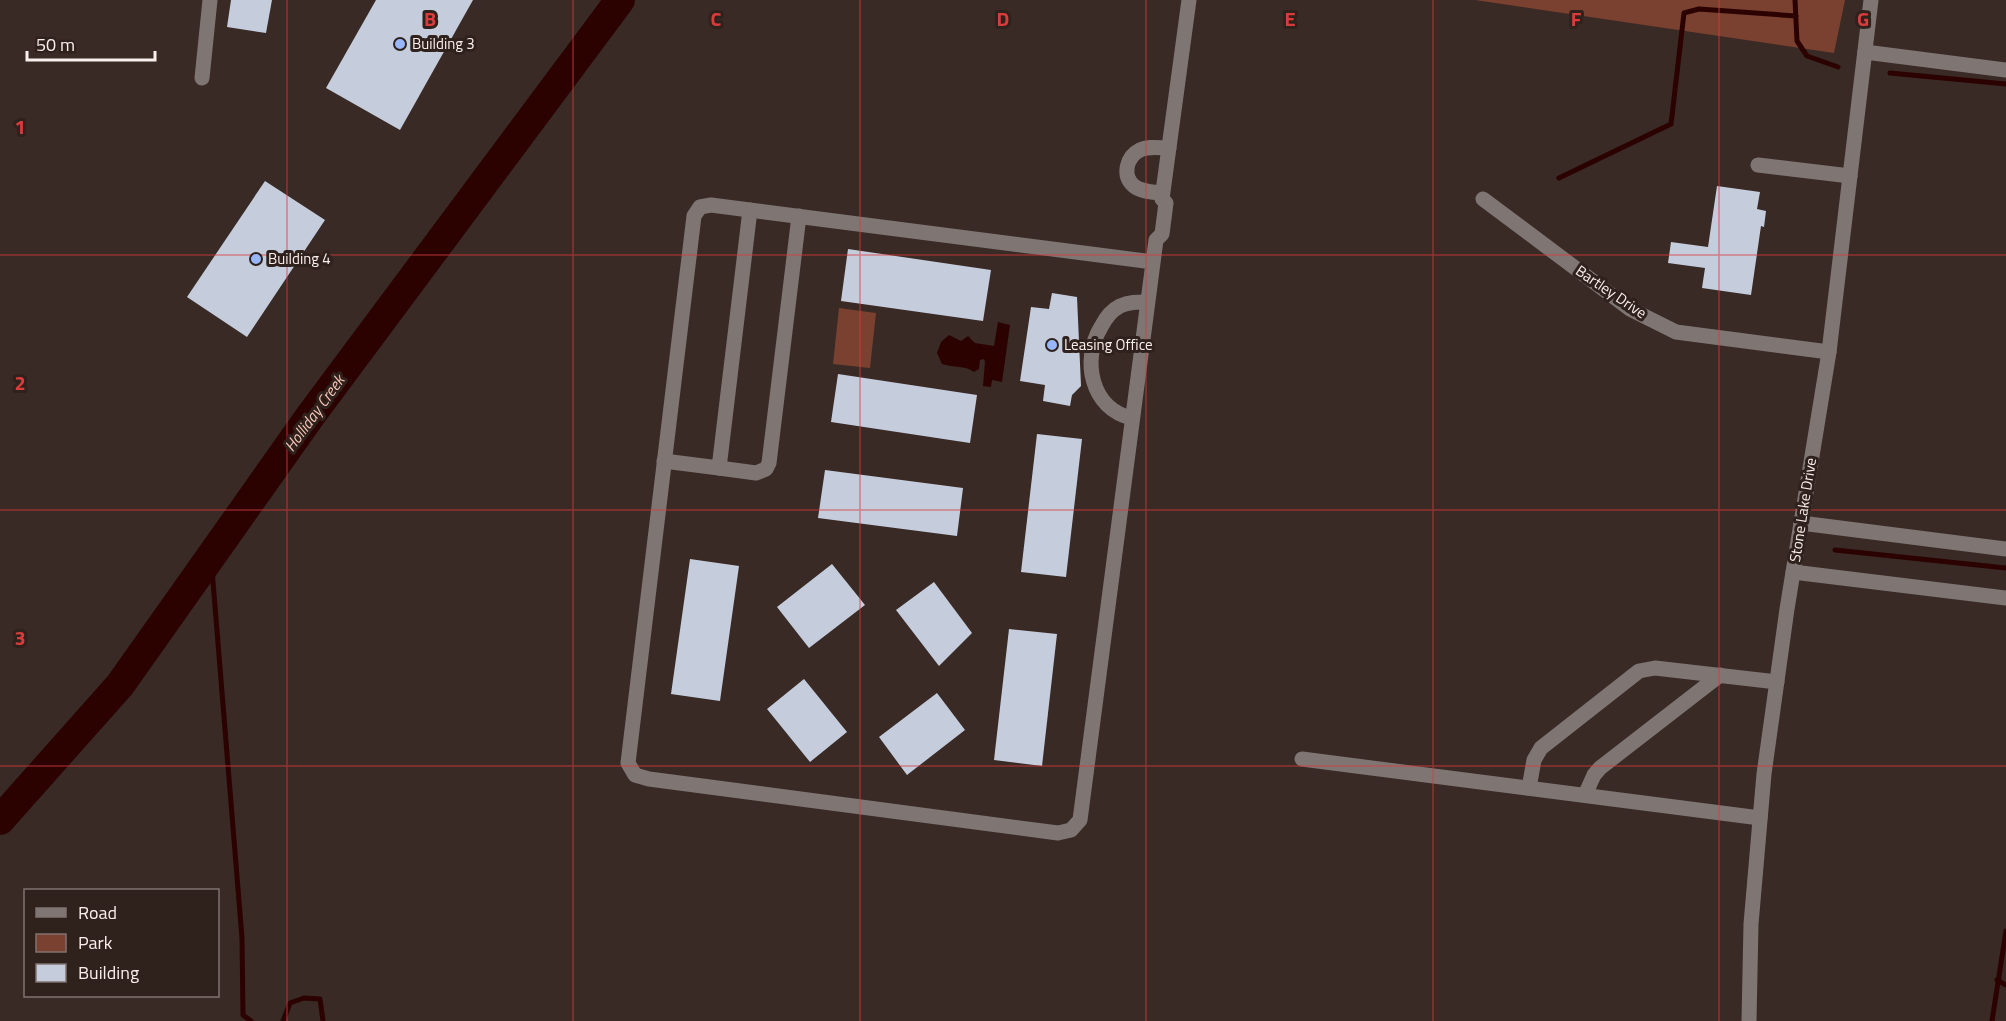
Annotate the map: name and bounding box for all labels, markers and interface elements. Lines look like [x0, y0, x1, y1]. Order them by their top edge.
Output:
text: B [424, 3, 436, 34]
text: C [711, 3, 722, 34]
text: D [997, 3, 1009, 34]
text: E [1284, 3, 1296, 34]
text: F [1571, 3, 1582, 34]
text: G [1857, 3, 1869, 34]
scale bar [27, 24, 154, 62]
text: 50 m [36, 31, 75, 58]
place label: Building 3 [412, 32, 475, 55]
marker: Building 3 [393, 37, 407, 51]
text: 1 [14, 111, 26, 142]
place label: Building 4 [268, 247, 331, 270]
marker: Building 4 [249, 252, 263, 266]
street label: Bartley Drive [1571, 259, 1651, 324]
place label: Leasing Office [1064, 333, 1153, 356]
marker: Leasing Office [1045, 338, 1059, 352]
text: 2 [14, 367, 26, 398]
water label: Holliday Creek [278, 368, 351, 456]
street label: Stone Lake Drive [1783, 456, 1822, 564]
text: 3 [14, 622, 26, 653]
legend [24, 889, 219, 997]
text: Road [78, 899, 117, 926]
text: Park [78, 929, 113, 956]
text: Building [78, 959, 139, 986]

